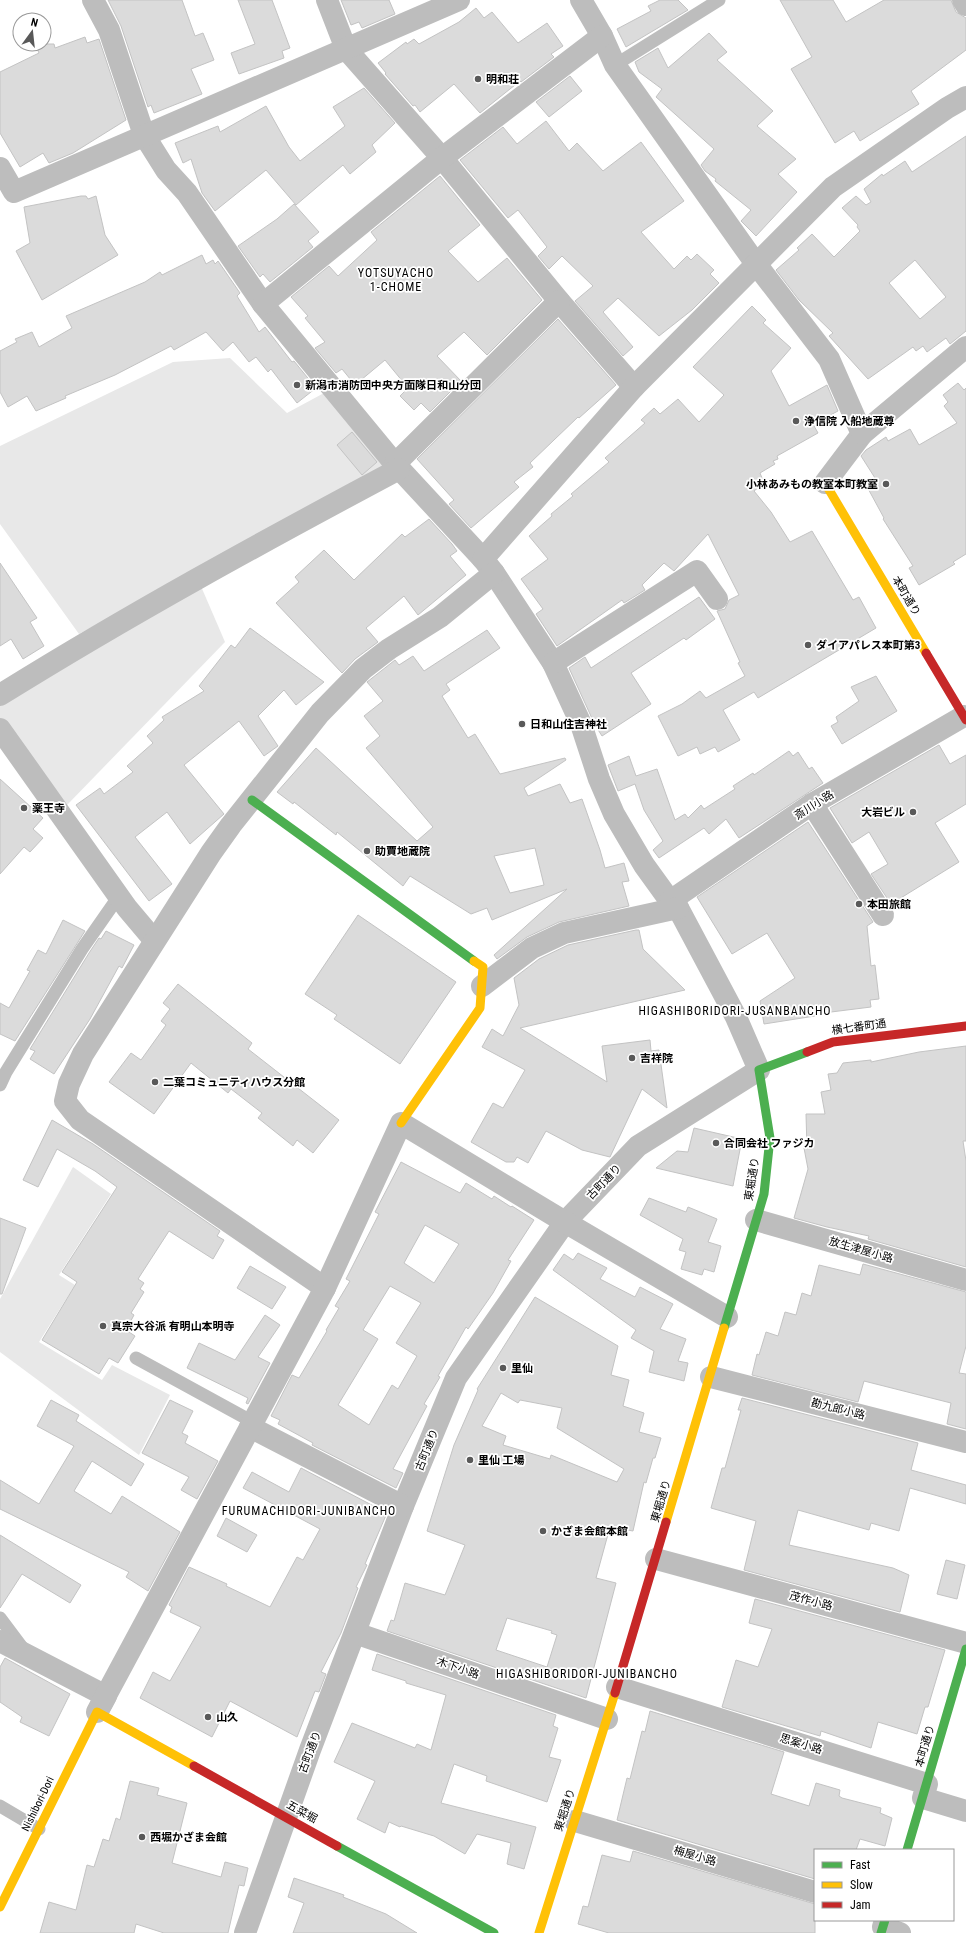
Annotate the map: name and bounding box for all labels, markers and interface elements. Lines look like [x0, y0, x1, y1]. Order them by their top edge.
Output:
north arrow [12, 12, 52, 52]
text: N [30, 16, 40, 30]
place label: 明和荘 [486, 73, 519, 86]
marker: 明和荘 [473, 74, 483, 84]
district label: YOTSUYACHO 1-CHOME [358, 266, 434, 294]
place label: 新潟市消防団中央方面隊日和山分団 [305, 379, 481, 392]
marker: 新潟市消防団中央方面隊日和山分団 [292, 380, 302, 390]
place label: 浄信院 入船地蔵尊 [804, 415, 895, 428]
marker: 浄信院 入船地蔵尊 [791, 416, 801, 426]
place label: 小林あみもの教室本町教室 [746, 478, 878, 491]
marker: 小林あみもの教室本町教室 [881, 479, 891, 489]
street label: 本町通り [889, 574, 923, 618]
place label: ダイアパレス本町第3 [816, 639, 921, 652]
marker: ダイアパレス本町第3 [803, 640, 813, 650]
place label: 日和山住吉神社 [530, 718, 607, 731]
marker: 日和山住吉神社 [517, 719, 527, 729]
street label: 斎川小路 [792, 788, 836, 822]
place label: 薬王寺 [32, 802, 65, 815]
marker: 薬王寺 [19, 803, 29, 813]
place label: 大岩ビル [861, 806, 905, 819]
marker: 大岩ビル [908, 807, 918, 817]
place label: 助賈地蔵院 [375, 845, 430, 858]
marker: 助賈地蔵院 [362, 846, 372, 856]
place label: 本田旅館 [867, 898, 911, 911]
marker: 本田旅館 [854, 899, 864, 909]
district label: HIGASHIBORIDORI-JUSANBANCHO [638, 1004, 832, 1018]
street label: 横七番町通 [831, 1017, 887, 1037]
place label: 吉祥院 [640, 1052, 673, 1065]
marker: 吉祥院 [627, 1053, 637, 1063]
place label: 二葉コミュニティハウス分館 [163, 1076, 305, 1089]
marker: 二葉コミュニティハウス分館 [150, 1077, 160, 1087]
place label: 合同会社 ファジカ [724, 1137, 815, 1150]
marker: 合同会社 ファジカ [711, 1138, 721, 1148]
street label: 東堀通り [742, 1156, 762, 1202]
street label: 古町通り [584, 1162, 624, 1202]
street label: 放生津屋小路 [827, 1235, 895, 1265]
place label: 真宗大谷派 有明山本明寺 [111, 1320, 235, 1333]
marker: 真宗大谷派 有明山本明寺 [98, 1321, 108, 1331]
place label: 里仙 [511, 1362, 533, 1375]
marker: 里仙 [498, 1363, 508, 1373]
street label: 勘九郎小路 [810, 1396, 866, 1422]
street label: 古町通り [413, 1427, 441, 1473]
place label: 里仙 工場 [478, 1454, 525, 1467]
marker: 里仙 工場 [465, 1455, 475, 1465]
street label: 東堀通り [648, 1478, 674, 1524]
district label: FURUMACHIDORI-JUNIBANCHO [222, 1504, 396, 1518]
place label: かざま会館本館 [551, 1525, 628, 1538]
marker: かざま会館本館 [538, 1526, 548, 1536]
street label: 茂作小路 [788, 1589, 834, 1613]
street label: 木下小路 [435, 1655, 481, 1681]
district label: HIGASHIBORIDORI-JUNIBANCHO [496, 1667, 678, 1681]
place label: 山久 [216, 1711, 238, 1724]
marker: 山久 [203, 1712, 213, 1722]
street label: 本町通り [913, 1723, 937, 1769]
street label: 古町通り [296, 1729, 324, 1775]
street label: 思案小路 [778, 1731, 824, 1757]
street label: Nishibori-Dori [19, 1774, 57, 1834]
street label: 東堀通り [552, 1787, 578, 1833]
street label: 五菜堀 [284, 1798, 320, 1826]
place label: 西堀かざま会館 [150, 1831, 227, 1844]
marker: 西堀かざま会館 [137, 1832, 147, 1842]
street label: 梅屋小路 [672, 1844, 718, 1868]
legend [814, 1849, 954, 1921]
text: Fast [850, 1858, 871, 1872]
text: Slow [850, 1878, 873, 1892]
text: Jam [850, 1898, 871, 1912]

